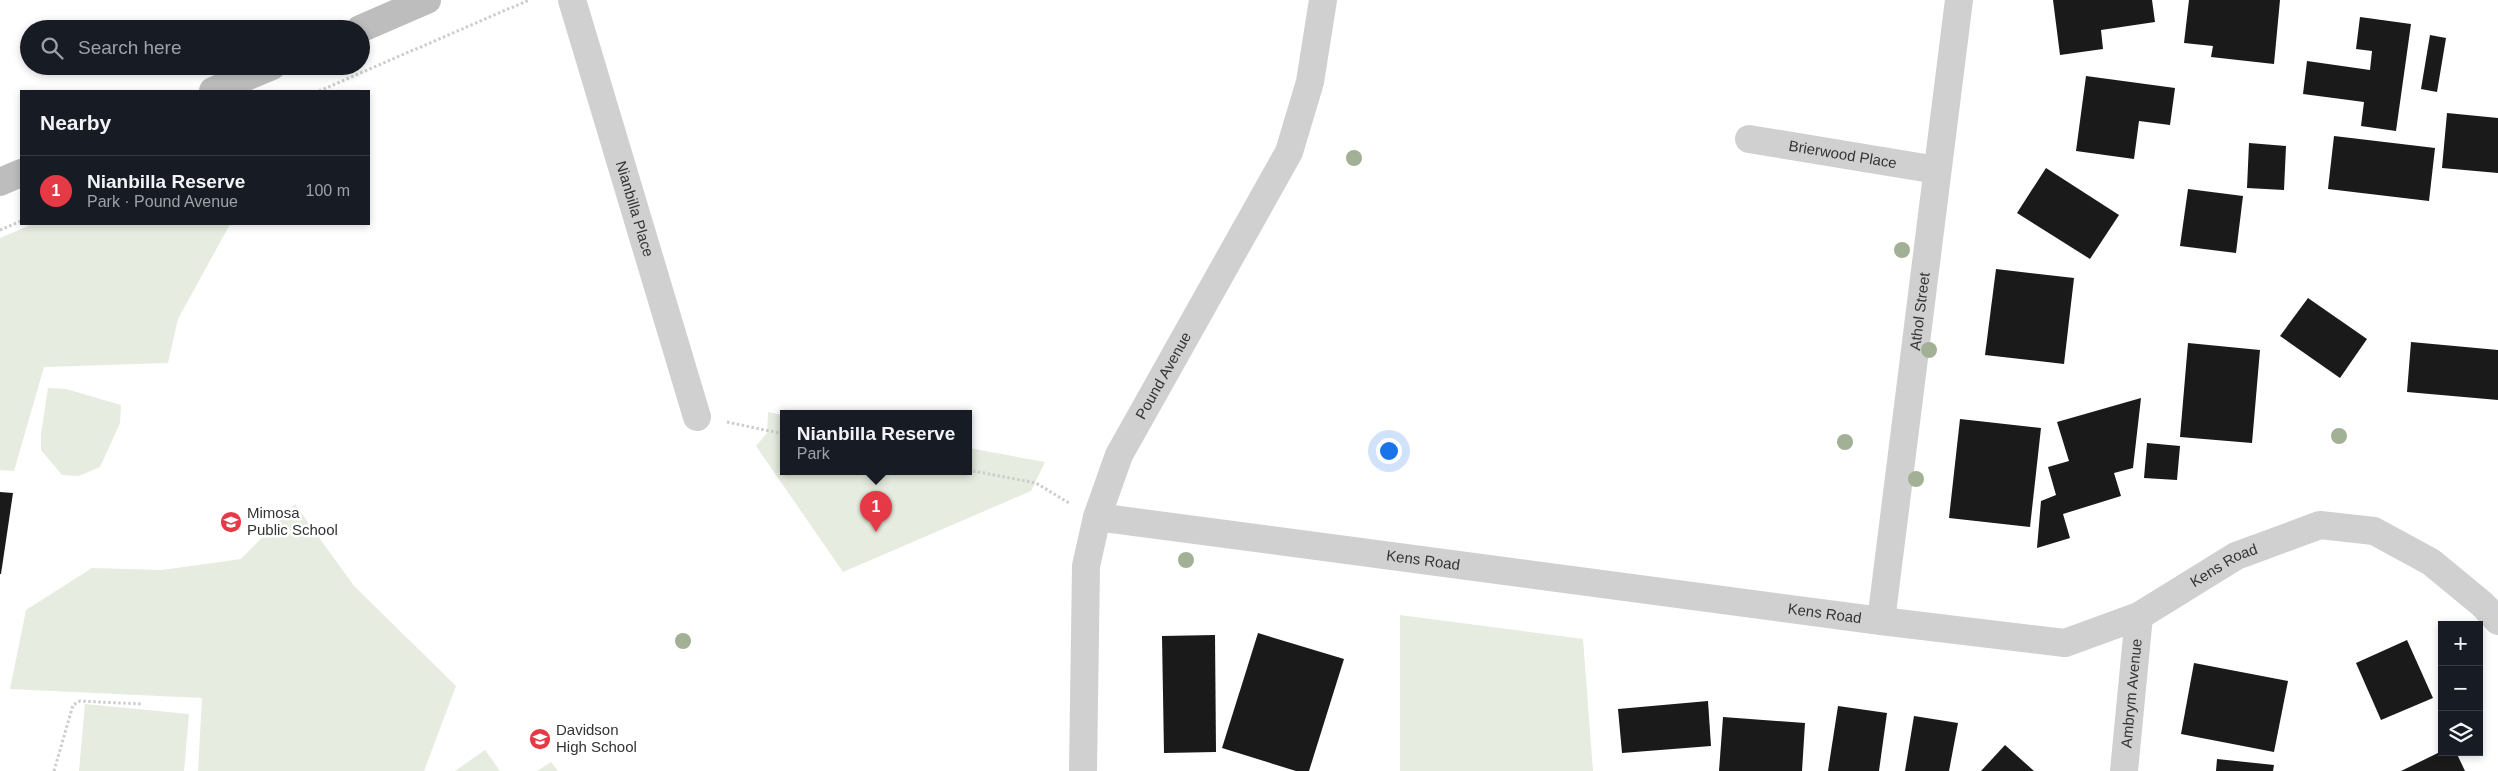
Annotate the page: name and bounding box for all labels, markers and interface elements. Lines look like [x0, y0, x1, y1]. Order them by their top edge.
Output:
search box [20, 20, 370, 75]
icon: search [38, 34, 66, 62]
text: Search here [78, 37, 182, 58]
text: Nearby [40, 111, 111, 134]
street label: Brierwood Place [1788, 137, 1898, 171]
street label: Nianbilla Place [613, 159, 657, 259]
text: Nianbilla Reserve [87, 171, 245, 192]
text: 1 [52, 182, 60, 199]
text: 100 m [306, 182, 350, 199]
text: Park · Pound Avenue [87, 193, 238, 210]
street label: Athol Street [1906, 271, 1933, 351]
street label: Pound Avenue [1132, 329, 1194, 422]
popup [780, 410, 972, 475]
text: Nianbilla Reserve [797, 423, 955, 444]
your location [1376, 438, 1402, 464]
text: Park [797, 445, 830, 462]
pin: 1 [860, 491, 892, 532]
place label: Mimosa Public School [247, 504, 338, 538]
school or university icon: Mimosa Public School [219, 510, 243, 534]
street label: Kens Road [2187, 540, 2260, 590]
street label: Kens Road [1385, 546, 1461, 573]
street label: Kens Road [1787, 600, 1863, 626]
map controls [2438, 621, 2483, 756]
button: + [2438, 621, 2483, 666]
street label: Ambrym Avenue [2117, 638, 2145, 749]
button: − [2438, 666, 2483, 711]
button: layers [2438, 711, 2483, 756]
place label: Davidson High School [556, 721, 637, 755]
school or university icon: Davidson High School [528, 727, 552, 751]

